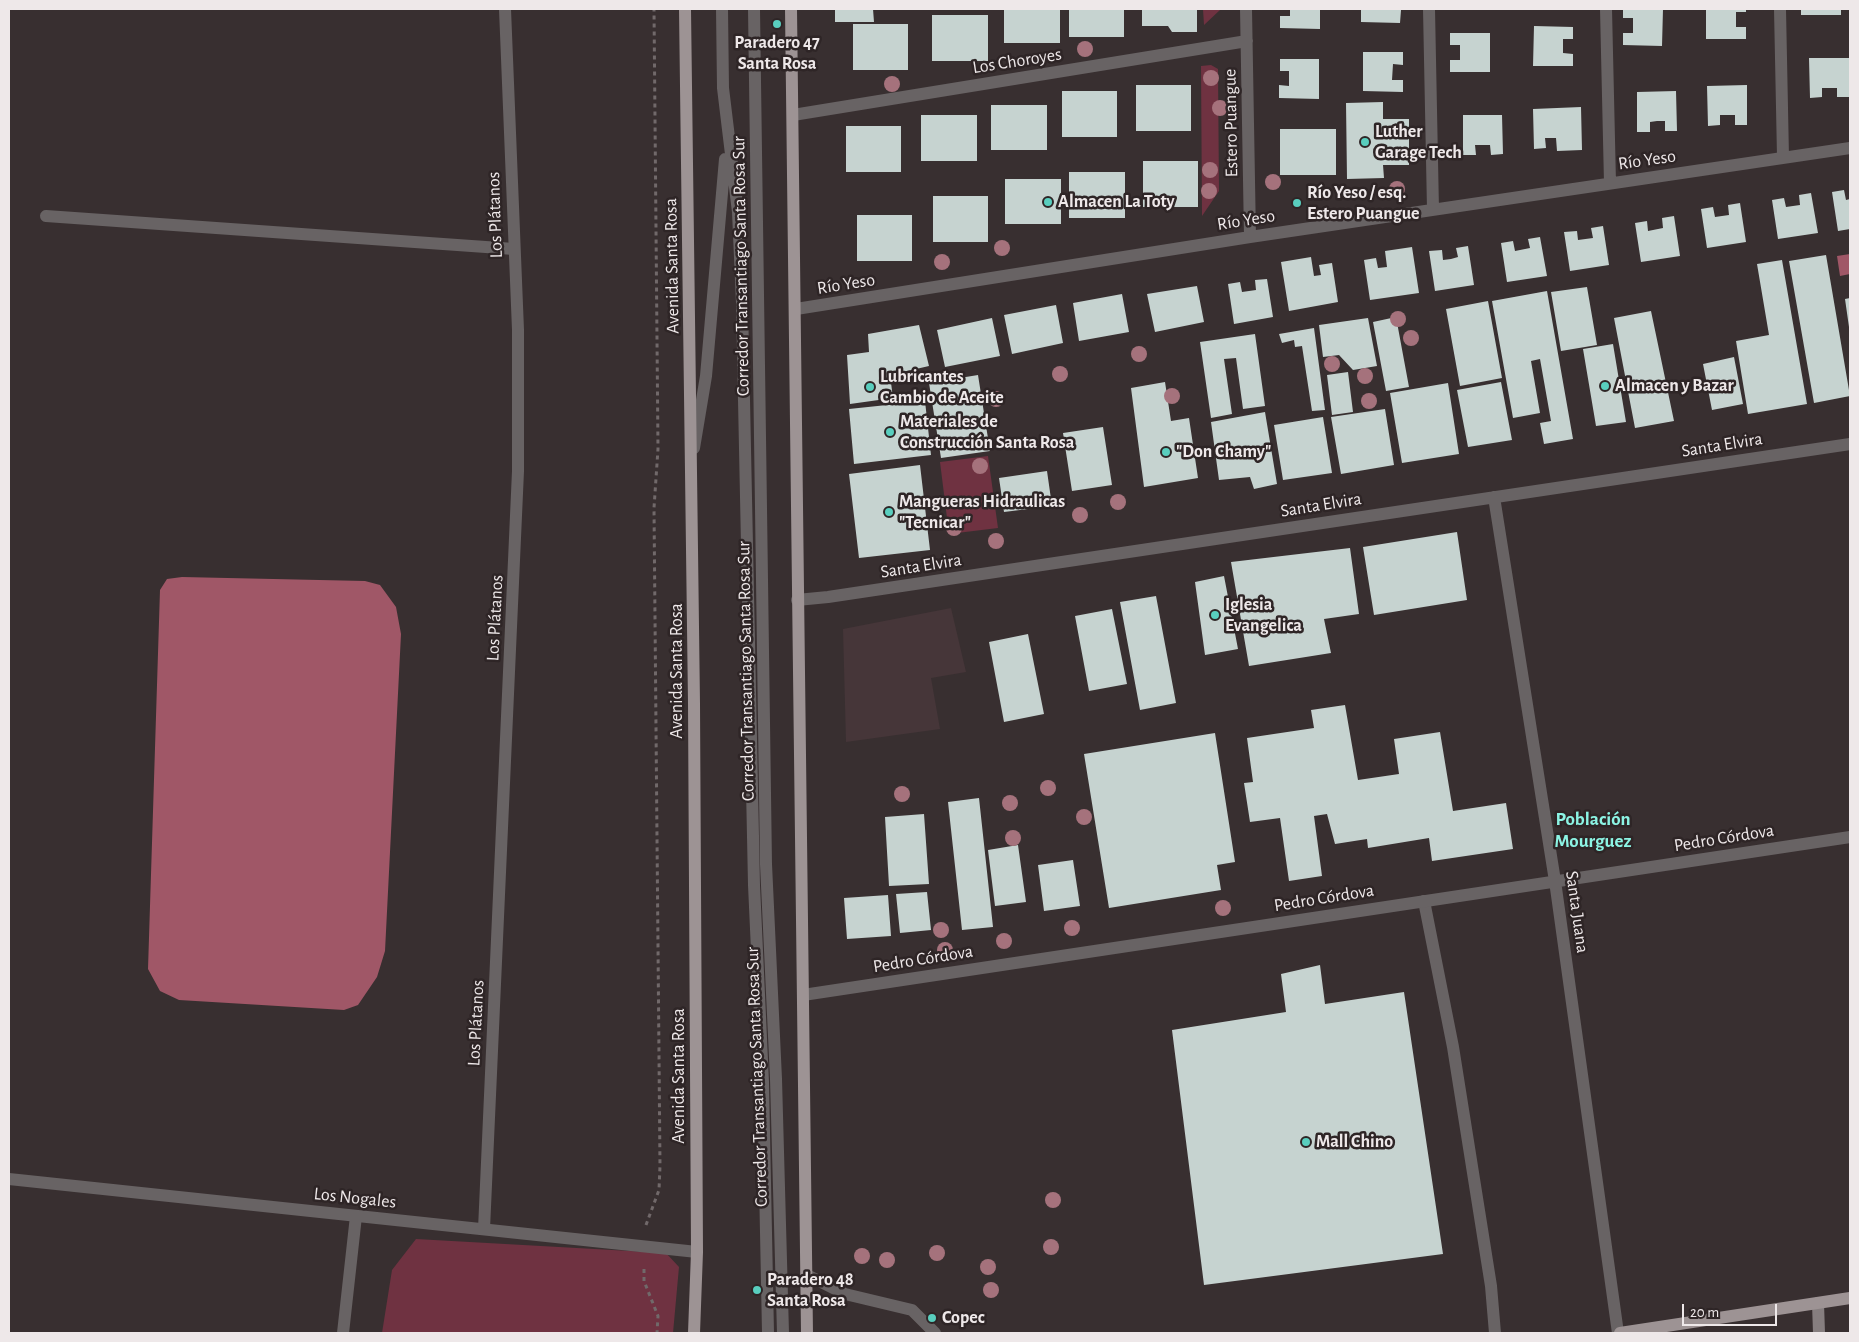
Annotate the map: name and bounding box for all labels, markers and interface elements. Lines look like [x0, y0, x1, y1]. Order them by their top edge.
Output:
marker: Paradero 47 Santa Rosa [771, 18, 783, 30]
place label: Paradero 47 Santa Rosa [734, 32, 820, 74]
street label: Los Choroyes [971, 43, 1063, 79]
street label: Estero Puangue [1219, 68, 1243, 178]
place label: Luther Garage Tech [1375, 121, 1462, 163]
street label: Corredor Transantiago Santa Rosa Sur [728, 136, 754, 396]
marker: Luther Garage Tech [1359, 136, 1371, 148]
street label: Río Yeso [1617, 145, 1677, 175]
street label: Los Plátanos [483, 171, 507, 259]
place label: Río Yeso / esq. Estero Puangue [1307, 182, 1420, 224]
place label: Almacen La Toty [1058, 191, 1175, 213]
marker: Almacen La Toty [1042, 196, 1054, 208]
marker: Río Yeso / esq. Estero Puangue [1291, 197, 1303, 209]
street label: Avenida Santa Rosa [660, 198, 684, 334]
street label: Río Yeso [1216, 205, 1276, 235]
street label: Río Yeso [816, 269, 876, 299]
place label: Lubricantes Cambio de Aceite [880, 366, 1004, 408]
place label: Almacen y Bazar [1615, 375, 1734, 397]
marker: Almacen y Bazar [1599, 380, 1611, 392]
marker: Lubricantes Cambio de Aceite [864, 381, 876, 393]
place label: Materiales de Construcción Santa Rosa [900, 411, 1074, 454]
marker: Materiales de Construcción Santa Rosa [884, 426, 896, 438]
street label: Santa Elvira [1680, 428, 1764, 462]
place label: "Don Chamy" [1176, 441, 1271, 463]
marker: "Don Chamy" [1160, 446, 1172, 458]
street label: Santa Elvira [1279, 488, 1363, 522]
place label: Mangueras Hidraulicas "Tecnicar" [899, 491, 1065, 534]
marker: Mangueras Hidraulicas "Tecnicar" [883, 506, 895, 518]
street label: Corredor Transantiago Santa Rosa Sur [733, 541, 759, 801]
street label: Santa Elvira [879, 549, 963, 583]
street label: Los Plátanos [482, 574, 508, 662]
place label: Iglesia Evangelica [1225, 594, 1302, 636]
street label: Avenida Santa Rosa [666, 603, 688, 739]
marker: Iglesia Evangelica [1209, 609, 1221, 621]
district label: Población Mourguez [1554, 808, 1632, 852]
street label: Pedro Córdova [1673, 819, 1775, 857]
street label: Santa Juana [1561, 869, 1593, 955]
street label: Pedro Córdova [1273, 879, 1375, 917]
street label: Pedro Córdova [872, 940, 974, 978]
street label: Corredor Transantiago Santa Rosa Sur [742, 947, 772, 1207]
street label: Los Plátanos [463, 979, 489, 1067]
street label: Avenida Santa Rosa [668, 1008, 690, 1144]
place label: Mall Chino [1316, 1131, 1393, 1153]
marker: Mall Chino [1300, 1136, 1312, 1148]
street label: Los Nogales [313, 1183, 397, 1213]
place label: Paradero 48 Santa Rosa [767, 1269, 854, 1312]
marker: Paradero 48 Santa Rosa [751, 1284, 763, 1296]
scale bar [1684, 1294, 1779, 1326]
text: 20 m [1690, 1305, 1719, 1320]
place label: Copec [942, 1307, 985, 1329]
marker: Copec [926, 1312, 938, 1324]

